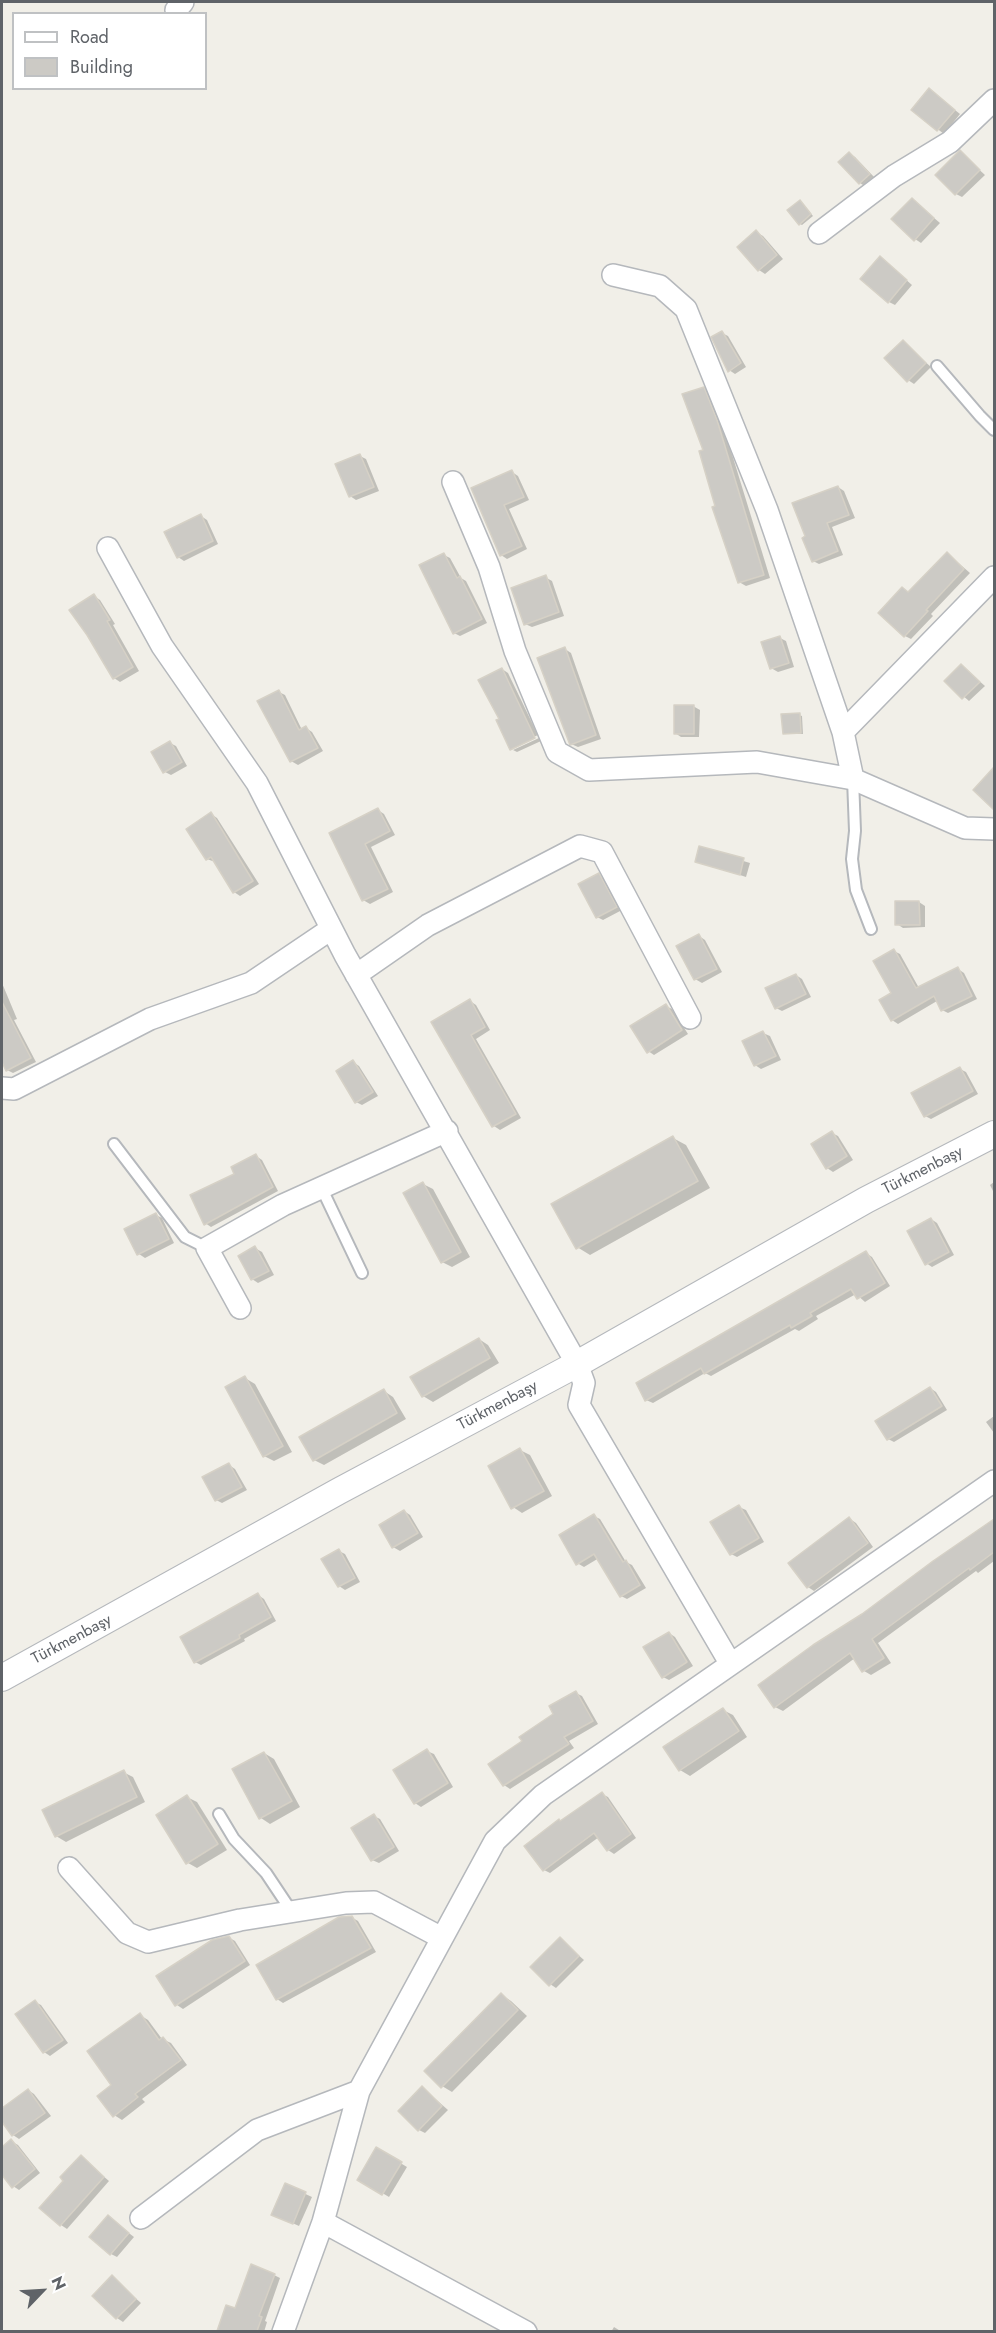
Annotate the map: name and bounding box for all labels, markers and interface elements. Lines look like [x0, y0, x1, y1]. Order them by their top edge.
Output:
legend [12, 12, 207, 90]
text: Road [70, 24, 109, 50]
text: Building [70, 54, 133, 80]
street label: Türkmenbaşy [880, 1143, 966, 1199]
street label: Türkmenbaşy [455, 1377, 541, 1435]
street label: Türkmenbaşy [29, 1611, 115, 1669]
north arrow [12, 2261, 72, 2321]
text: N [46, 2273, 72, 2294]

